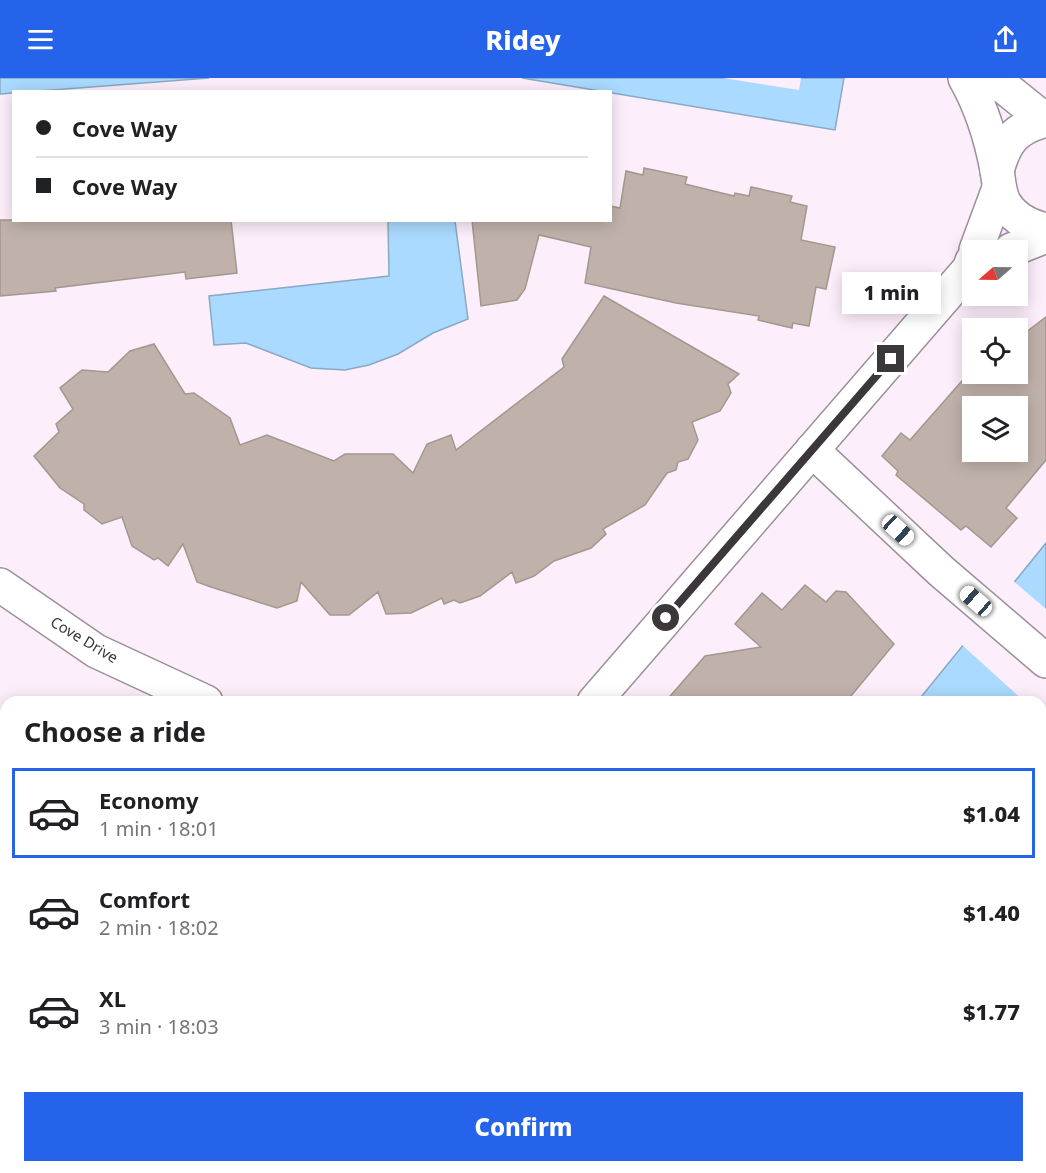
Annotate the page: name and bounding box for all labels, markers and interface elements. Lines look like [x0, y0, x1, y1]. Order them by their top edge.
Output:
text: Ridey [485, 21, 561, 58]
icon: menu [24, 23, 57, 56]
icon: share [989, 23, 1022, 56]
text: Cove Way [72, 113, 177, 143]
text: Cove Way [72, 171, 177, 201]
north arrow [962, 240, 1028, 306]
map controls [962, 240, 1028, 462]
callout: 1 min [842, 272, 940, 314]
text: 1 min [864, 279, 919, 306]
button: locate [962, 318, 1028, 384]
route end [877, 345, 904, 372]
button: layers [962, 396, 1028, 462]
car [879, 511, 917, 549]
car [957, 582, 995, 620]
route start [652, 604, 679, 631]
street label: Cove Drive [47, 611, 122, 667]
text: Choose a ride [24, 713, 206, 750]
text: Economy [99, 785, 198, 815]
icon: car [27, 786, 81, 840]
text: $1.04 [963, 798, 1020, 828]
text: 1 min · 18:01 [99, 815, 219, 842]
text: Comfort [99, 884, 190, 914]
icon: car [27, 885, 81, 939]
text: $1.40 [963, 897, 1020, 927]
text: 2 min · 18:02 [99, 914, 219, 941]
text: XL [99, 983, 126, 1013]
icon: car [27, 984, 81, 1038]
text: $1.77 [963, 996, 1020, 1026]
text: 3 min · 18:03 [99, 1013, 219, 1040]
button: Confirm [24, 1092, 1023, 1161]

